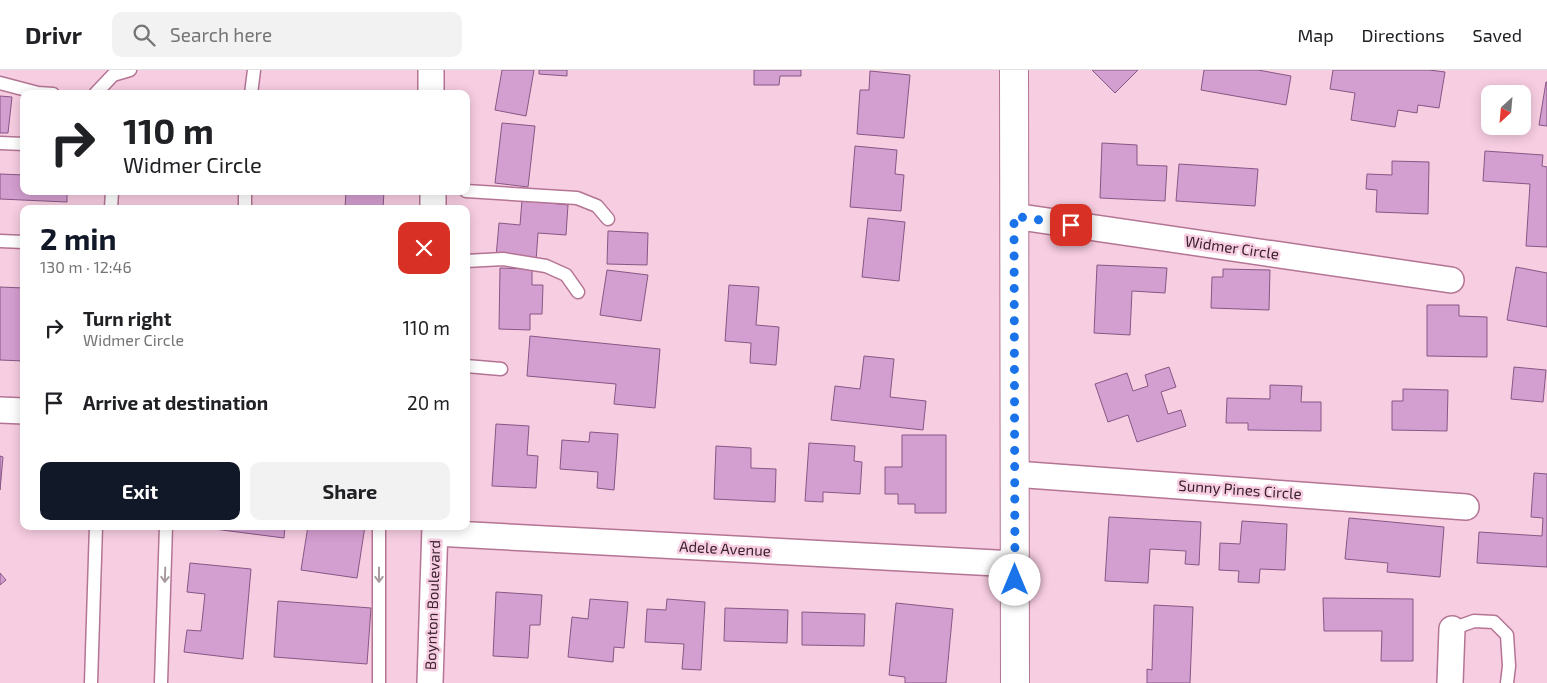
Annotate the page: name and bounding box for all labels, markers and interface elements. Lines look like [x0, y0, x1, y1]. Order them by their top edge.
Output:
search box [112, 12, 462, 57]
text: Drivr [25, 20, 82, 49]
icon: search [130, 21, 158, 49]
text: Search here [170, 23, 272, 46]
text: Map [1297, 24, 1334, 46]
text: Directions [1362, 24, 1445, 46]
text: Saved [1473, 24, 1522, 46]
north arrow [1481, 85, 1531, 135]
map controls [1481, 85, 1531, 135]
text: 110 m [123, 109, 214, 151]
icon: right [40, 110, 105, 175]
text: Widmer Circle [123, 151, 262, 177]
pin [1050, 204, 1092, 246]
icon: arrive [1057, 211, 1085, 239]
text: 2 min [40, 220, 117, 256]
button: close [398, 222, 450, 274]
street label: Widmer Circle [1184, 232, 1280, 263]
text: 130 m · 12:46 [40, 257, 132, 276]
text: Turn right [83, 307, 171, 330]
icon: right [40, 314, 68, 342]
text: 110 m [403, 316, 450, 339]
text: Widmer Circle [83, 330, 184, 349]
icon: arrive [40, 389, 68, 417]
text: Arrive at destination [83, 391, 268, 414]
text: 20 m [407, 391, 450, 414]
button: Exit [40, 462, 240, 520]
button: Share [250, 462, 450, 520]
street label: Sunny Pines Circle [1178, 476, 1302, 502]
street label: Adele Avenue [679, 537, 771, 559]
street label: Boynton Boulevard [421, 540, 443, 670]
position arrow [988, 553, 1040, 605]
one-way arrow [374, 566, 384, 583]
one-way arrow [160, 567, 169, 583]

